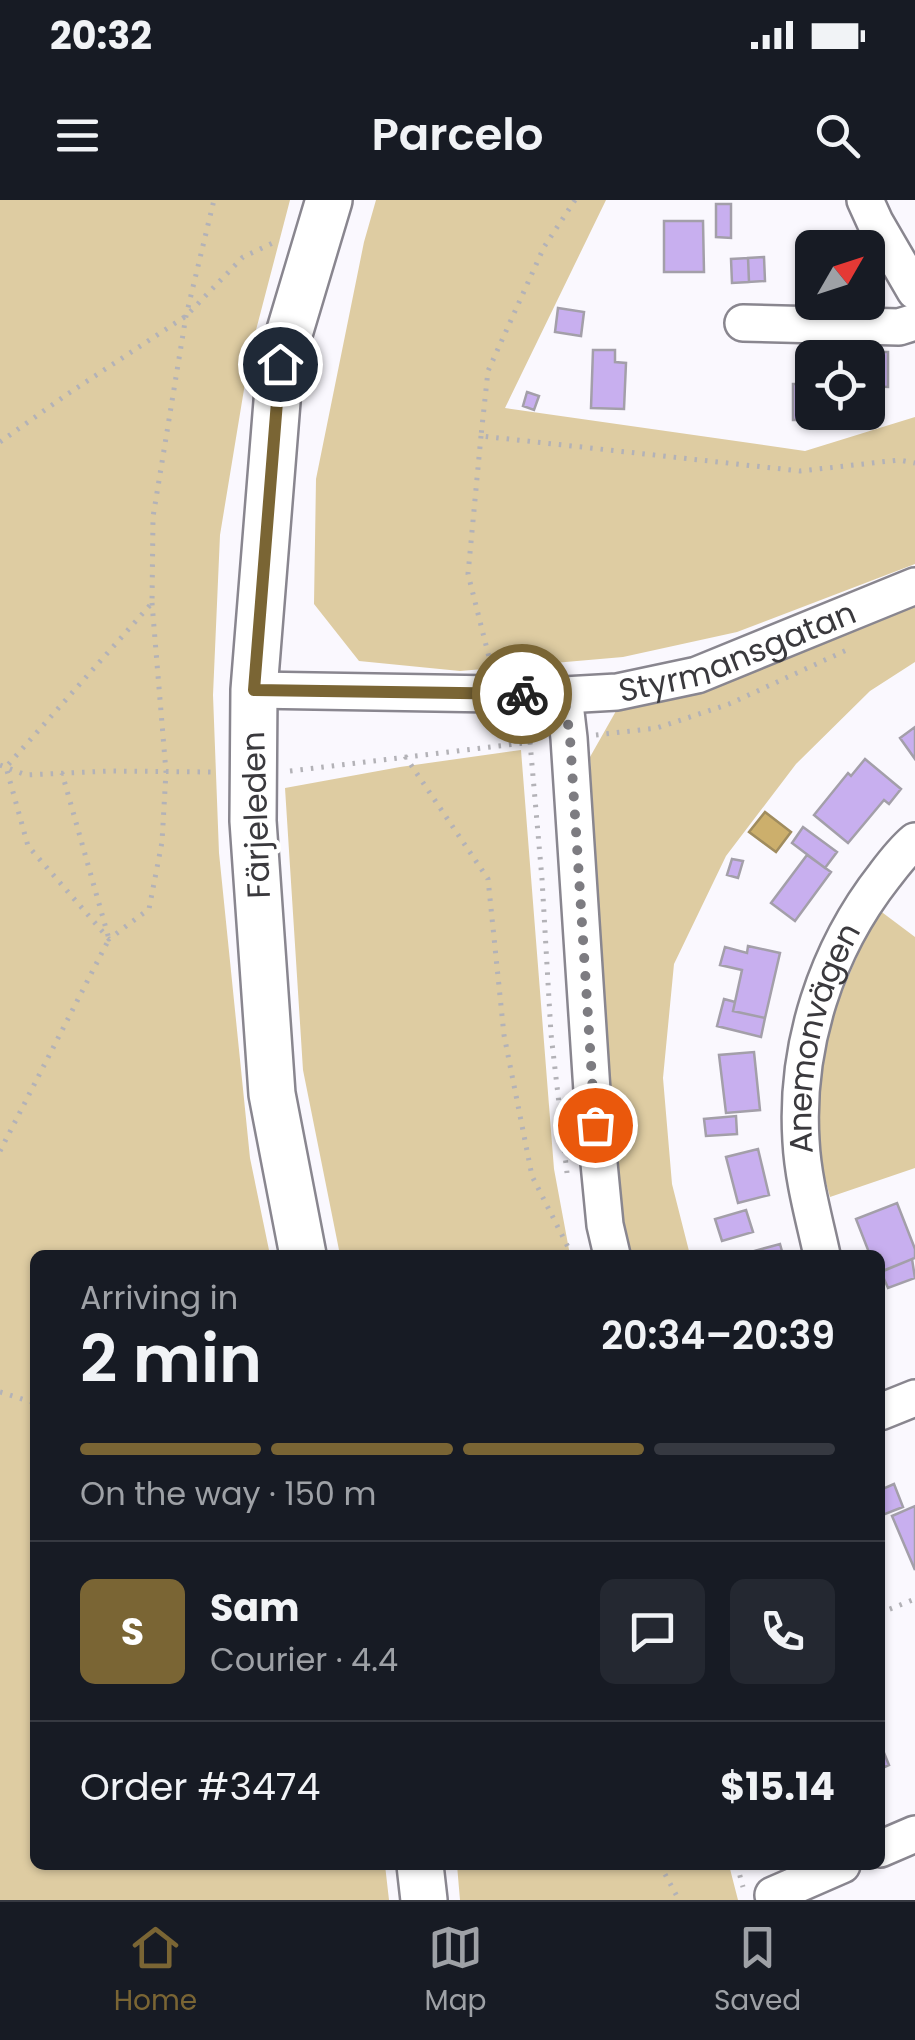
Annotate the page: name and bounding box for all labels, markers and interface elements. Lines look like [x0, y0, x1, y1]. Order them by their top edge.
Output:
text: 20:32 [50, 9, 152, 62]
text: Parcelo [371, 103, 544, 166]
icon: menu [50, 108, 105, 163]
icon: search [810, 108, 865, 163]
north arrow [795, 230, 885, 320]
map controls [795, 230, 885, 430]
pin [238, 322, 323, 407]
icon: home [253, 337, 308, 392]
button: locate [795, 340, 885, 430]
street label: Styrmansgatan [614, 590, 862, 713]
courier [472, 644, 572, 744]
icon: bike [495, 667, 550, 722]
street label: Färjeleden [230, 731, 281, 899]
street label: Anemonvägen [777, 914, 871, 1155]
pin [553, 1083, 638, 1168]
icon: bag [568, 1098, 623, 1153]
text: Arriving in [80, 1275, 238, 1320]
text: 20:34–20:39 [601, 1309, 835, 1362]
text: 2 min [80, 1314, 262, 1405]
text: On the way · 150 m [80, 1471, 376, 1516]
button: chat [600, 1579, 705, 1684]
button: phone [730, 1579, 835, 1684]
text: Sam [210, 1581, 299, 1634]
text: S [121, 1605, 144, 1658]
text: Courier · 4.4 [210, 1637, 398, 1682]
text: Order #3474 [80, 1760, 320, 1813]
text: $15.14 [720, 1760, 835, 1813]
tab: Home [114, 1920, 197, 2022]
tab: Map [425, 1920, 487, 2022]
tab: Saved [714, 1920, 801, 2022]

